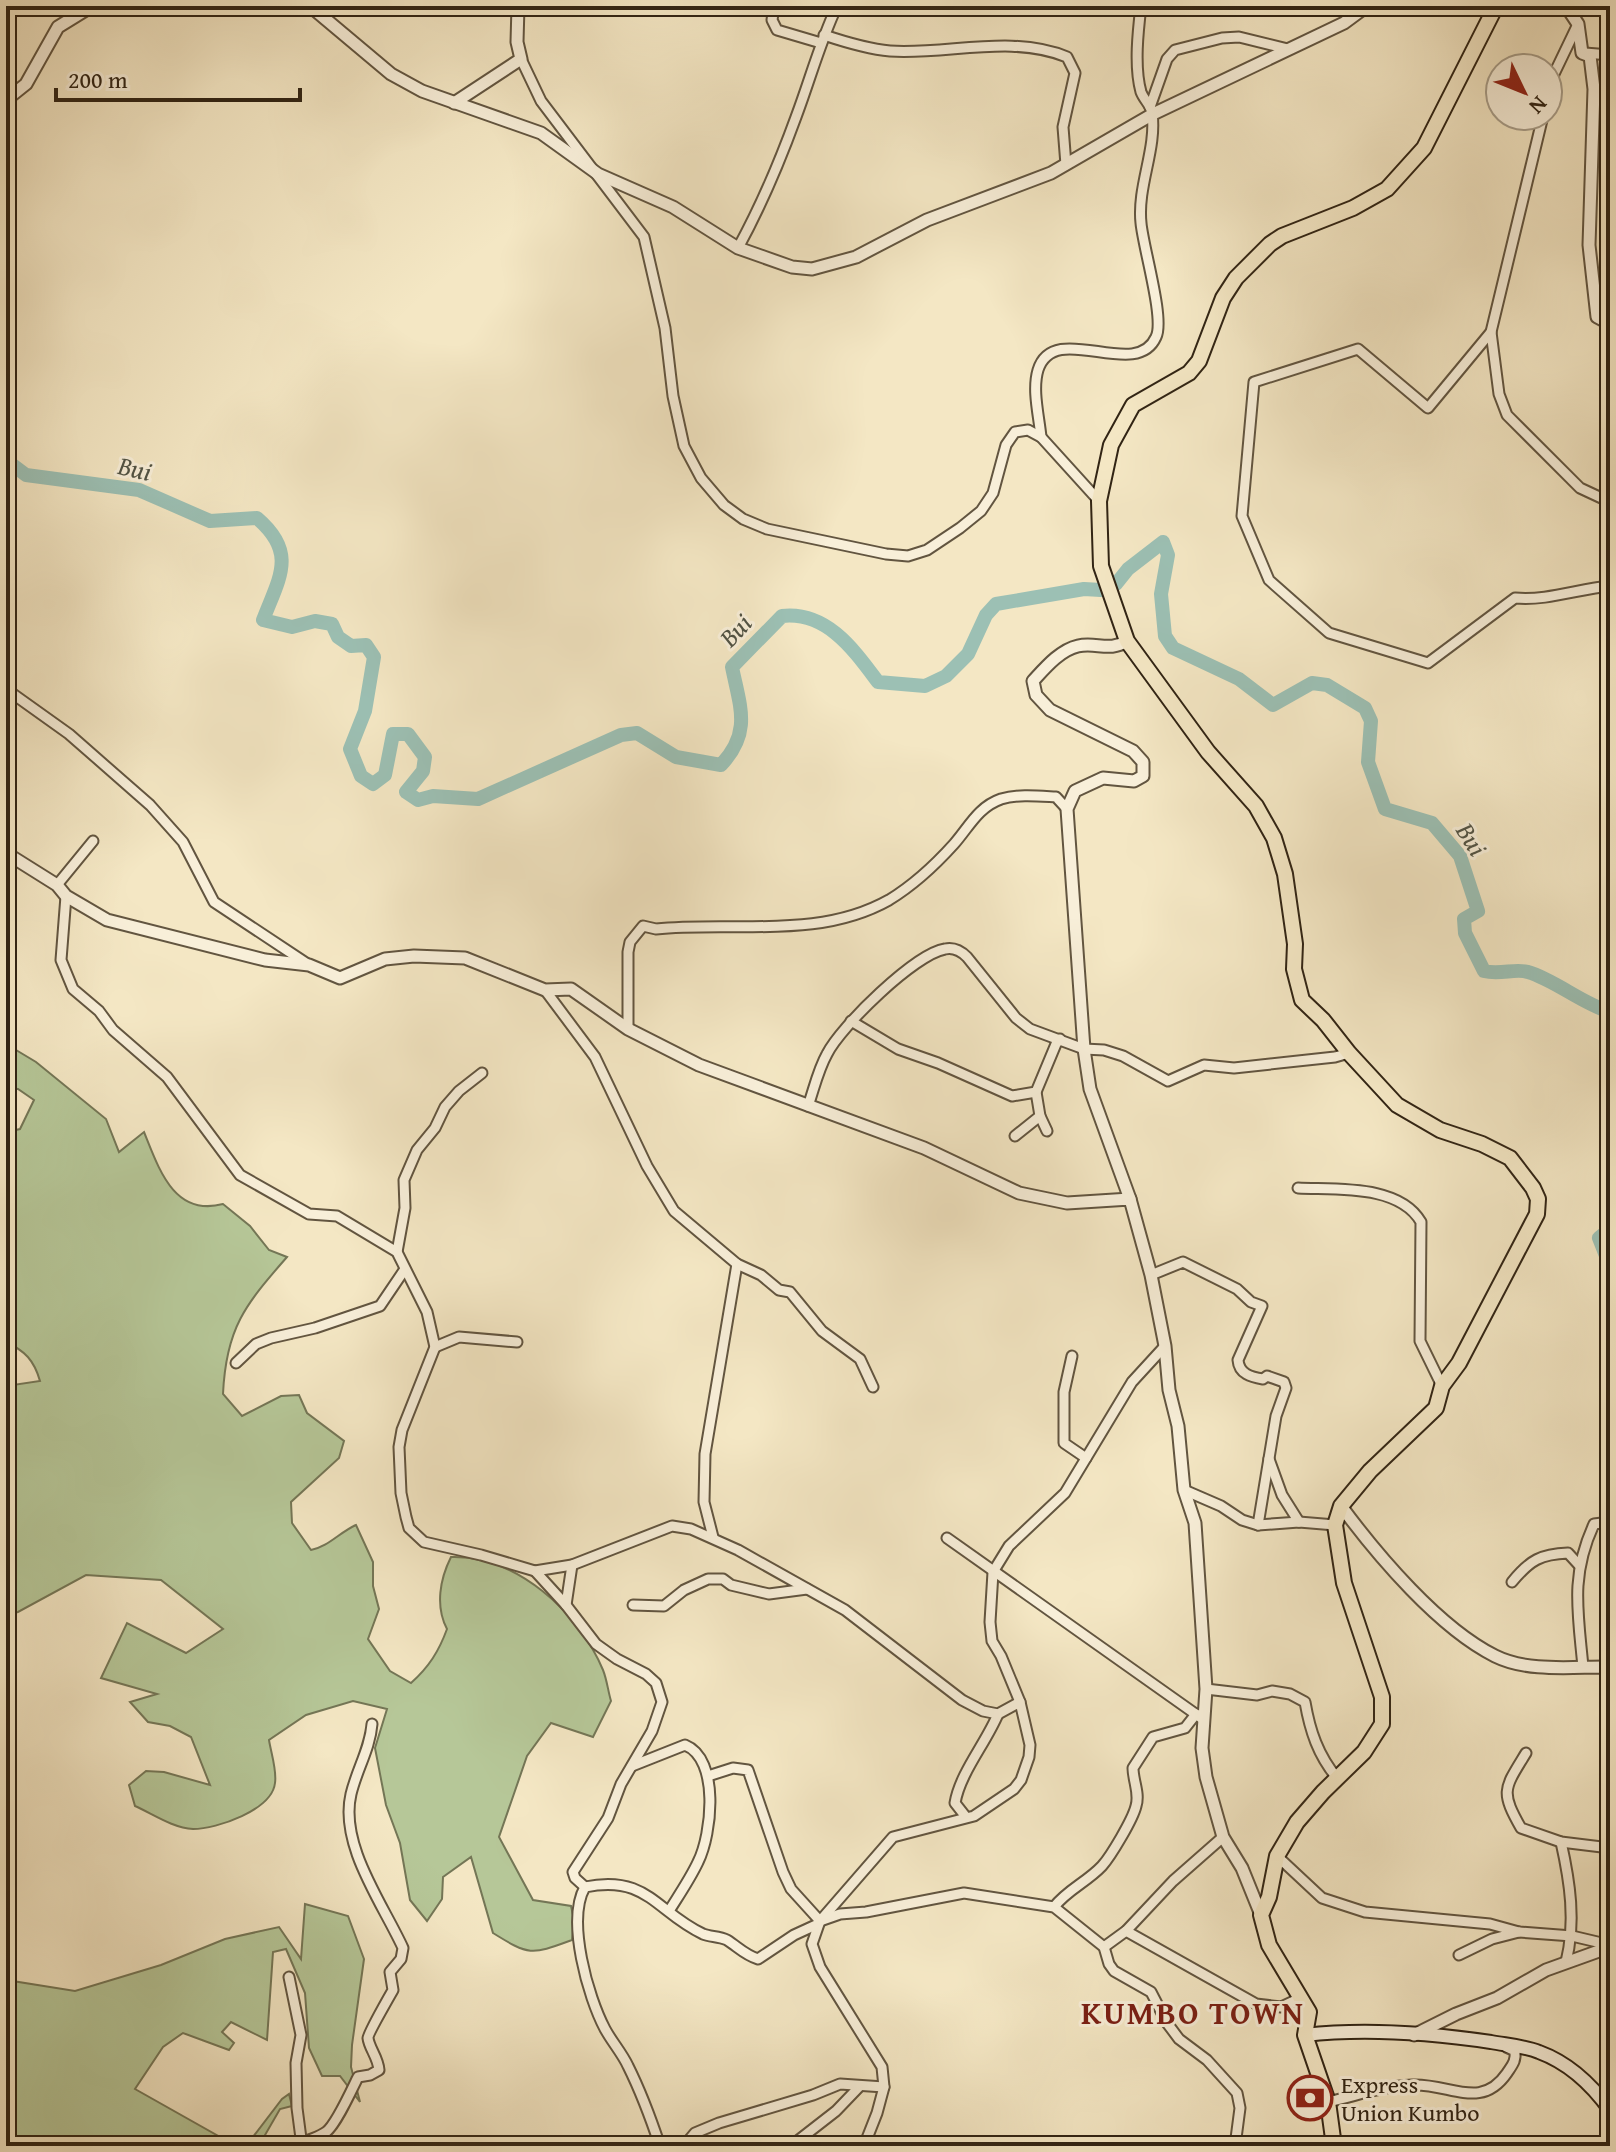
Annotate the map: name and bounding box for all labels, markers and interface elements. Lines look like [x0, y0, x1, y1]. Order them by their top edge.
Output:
scale bar [56, 52, 300, 102]
north arrow [1484, 52, 1564, 132]
text: 200 m [68, 62, 128, 97]
text: N [1522, 89, 1555, 122]
water label: Bui [113, 445, 156, 491]
water label: Bui [709, 604, 761, 656]
water label: Bui [1446, 814, 1497, 864]
district label: KUMBO TOWN [1081, 1989, 1305, 2036]
place label: Express Union Kumbo [1341, 2067, 1480, 2130]
bank icon: Express Union Kumbo [1286, 2074, 1334, 2122]

